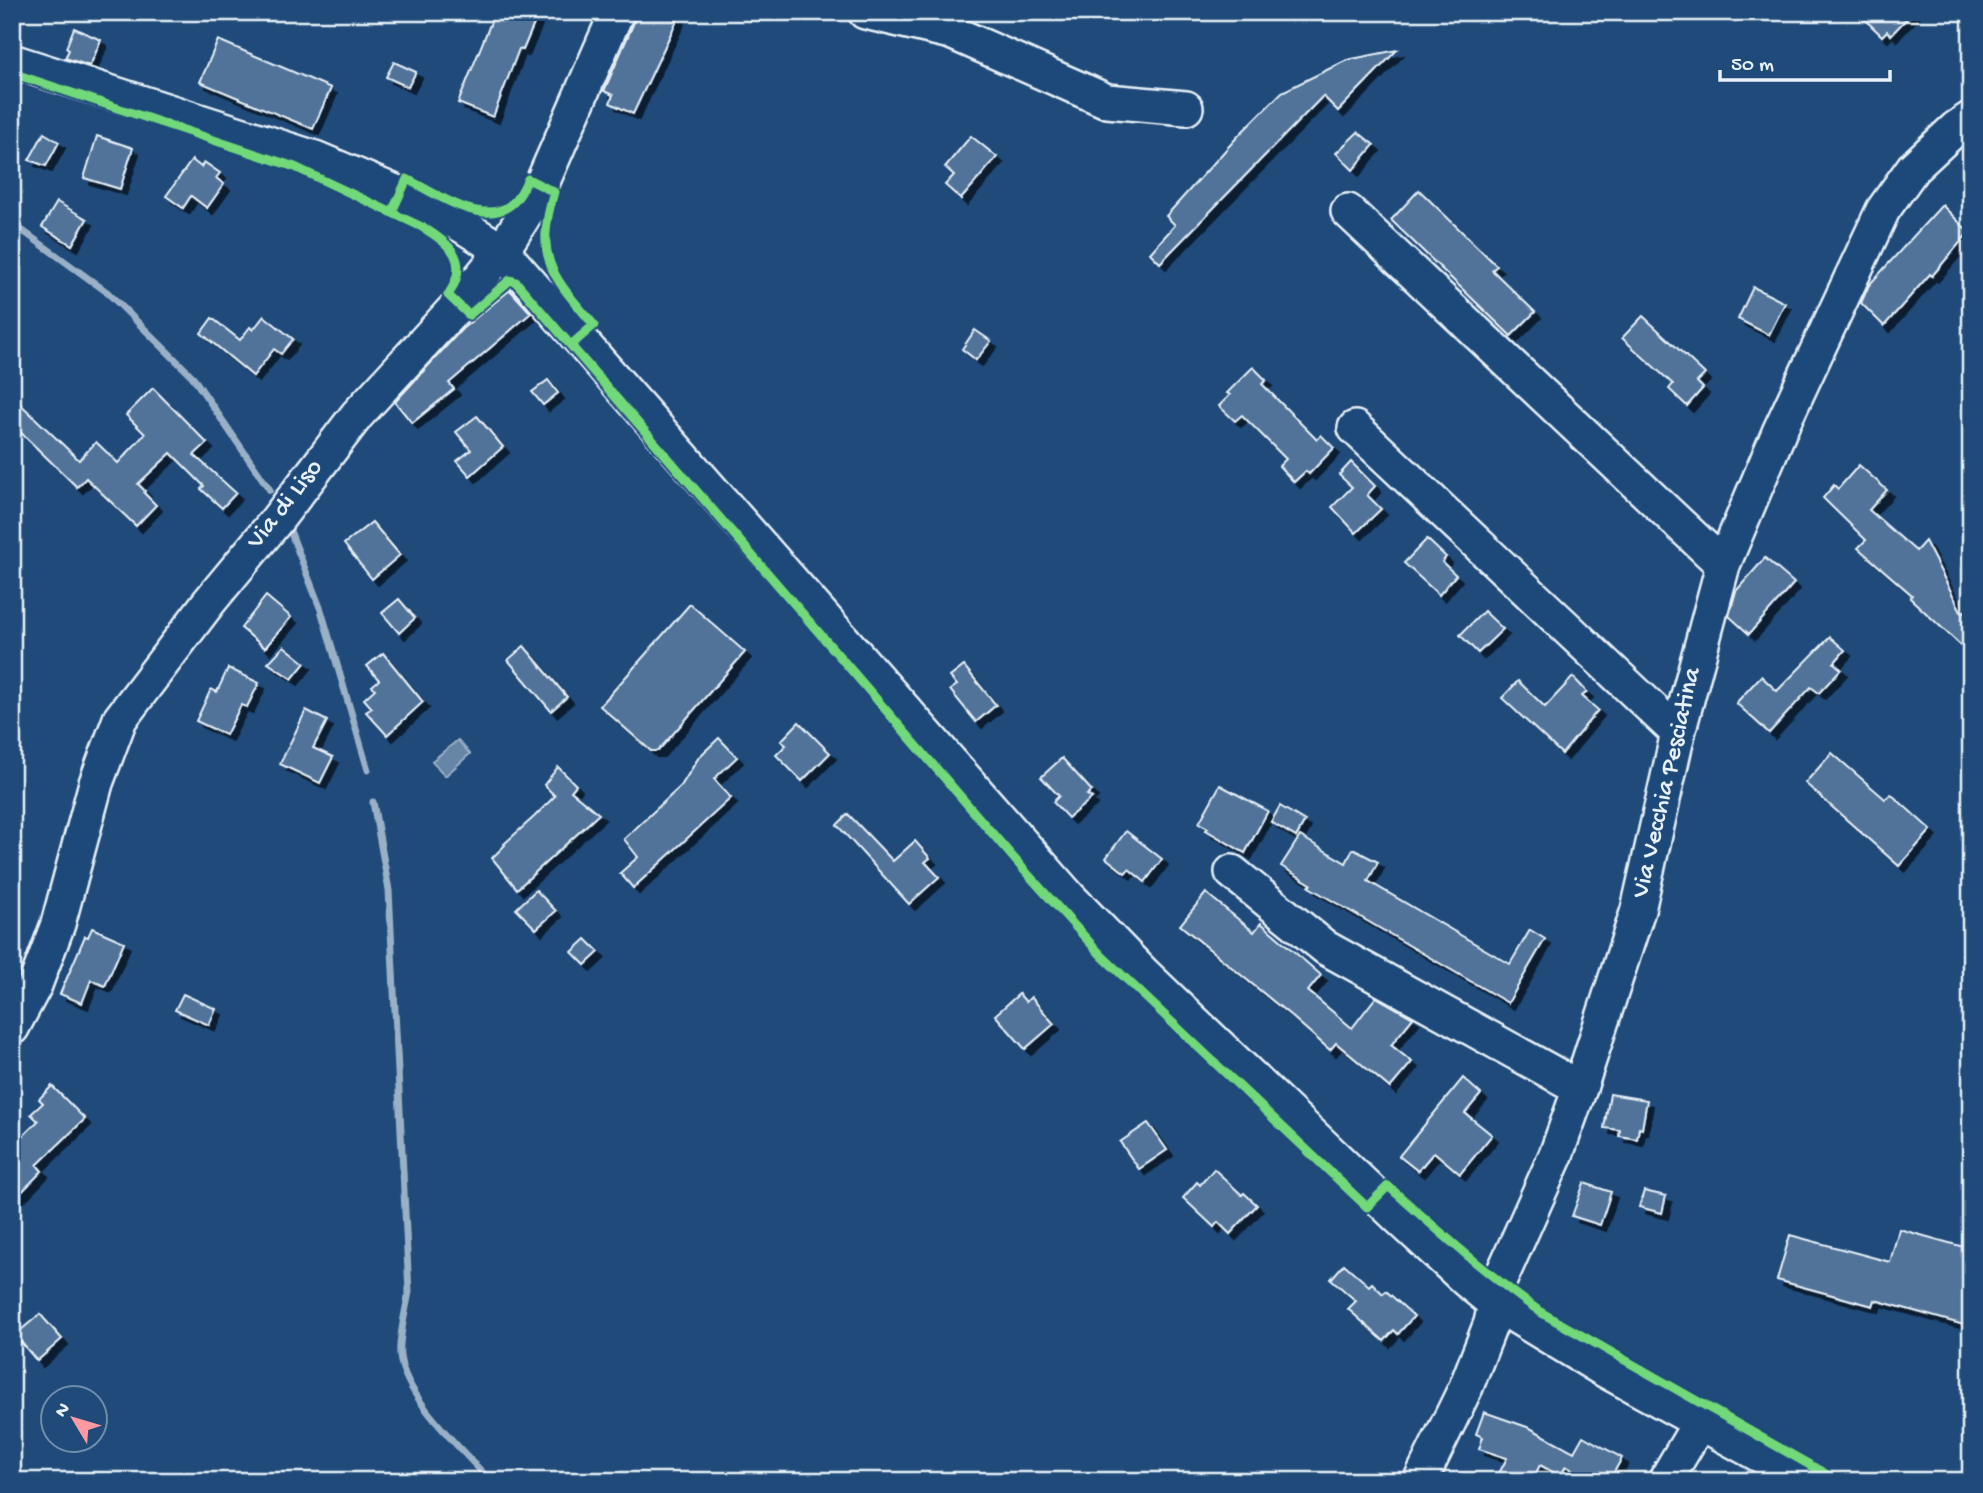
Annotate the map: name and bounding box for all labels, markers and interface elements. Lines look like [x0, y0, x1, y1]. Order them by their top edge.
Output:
scale bar [1720, 38, 1890, 82]
text: 50 m [1731, 54, 1774, 79]
street label: Via di Liso [241, 454, 331, 557]
street label: Via Vecchia Pesciatina [1626, 663, 1710, 902]
north arrow [38, 1384, 108, 1454]
text: N [50, 1399, 76, 1423]

